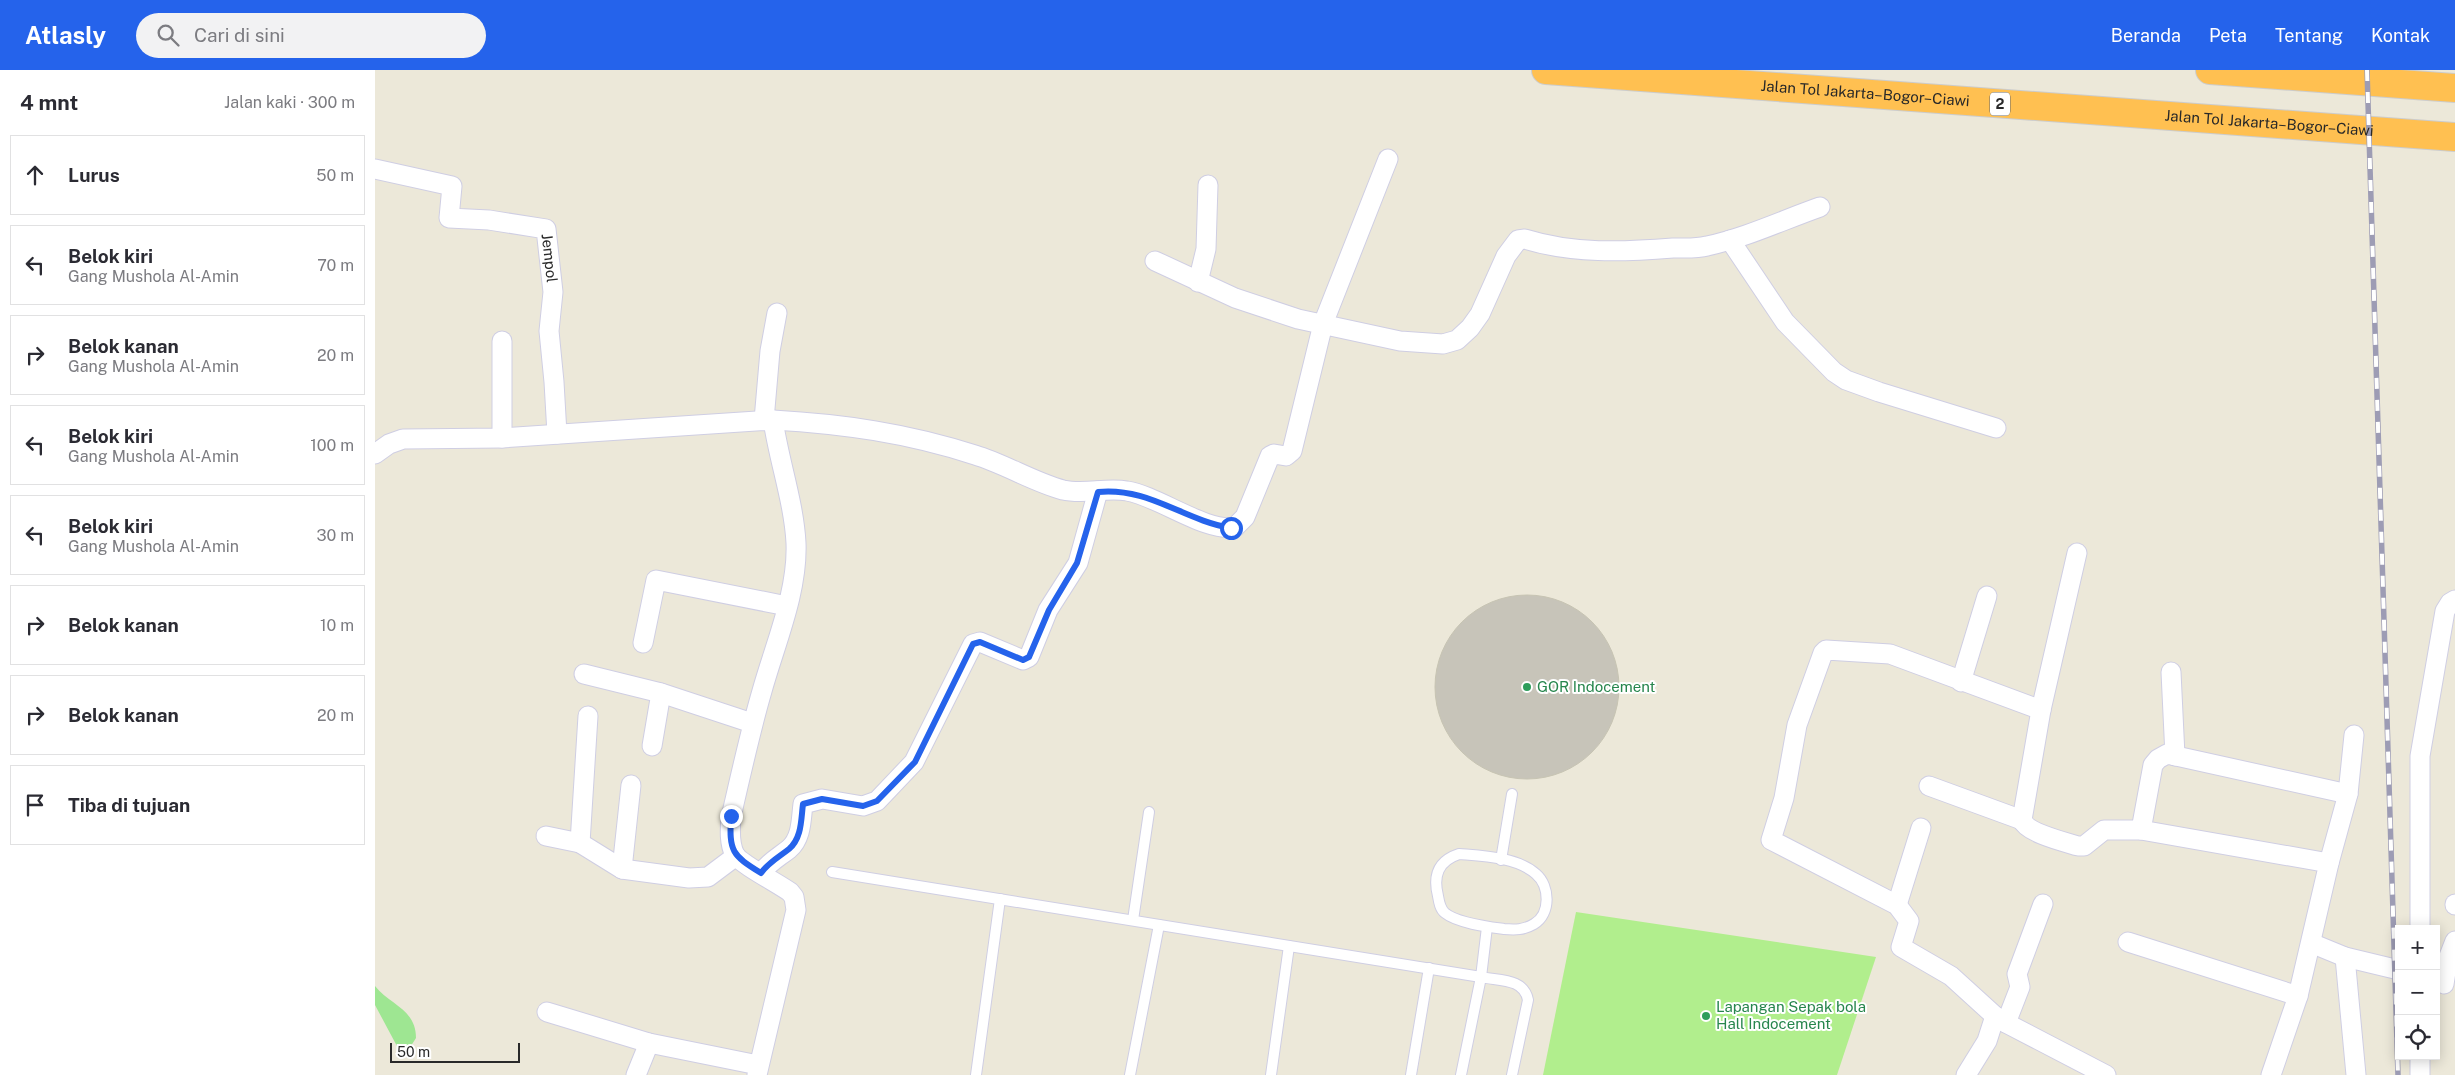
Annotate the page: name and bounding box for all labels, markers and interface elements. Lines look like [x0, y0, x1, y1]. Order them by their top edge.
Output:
search box [136, 13, 486, 58]
text: Atlasly [25, 21, 106, 49]
icon: search [154, 21, 182, 49]
text: Cari di sini [194, 24, 285, 46]
text: Beranda [2111, 25, 2181, 46]
text: Peta [2209, 25, 2247, 46]
text: Tentang [2275, 25, 2343, 46]
text: Kontak [2371, 25, 2430, 46]
street label: Jalan Tol Jakarta–Bogor–Ciawi [1760, 77, 1970, 109]
text: 4 mnt [20, 90, 78, 115]
road number: 2 [1990, 92, 2010, 116]
text: Jalan kaki · 300 m [224, 93, 355, 112]
street label: Jalan Tol Jakarta–Bogor–Ciawi [2164, 107, 2374, 139]
icon: ahead [21, 161, 49, 189]
text: Lurus [68, 164, 120, 186]
text: 50 m [316, 166, 354, 185]
street label: Jempol [539, 233, 561, 283]
text: Belok kiri [68, 245, 153, 267]
icon: left [21, 251, 49, 279]
text: 70 m [317, 256, 354, 275]
text: Gang Mushola Al-Amin [68, 267, 239, 286]
text: Belok kanan [68, 335, 179, 357]
icon: right [21, 341, 49, 369]
text: 20 m [317, 346, 354, 365]
text: Gang Mushola Al-Amin [68, 357, 239, 376]
text: Belok kiri [68, 425, 153, 447]
icon: left [21, 431, 49, 459]
text: 100 m [310, 436, 354, 455]
text: Gang Mushola Al-Amin [68, 447, 239, 466]
text: Belok kiri [68, 515, 153, 537]
route start [1220, 517, 1243, 540]
icon: left [21, 521, 49, 549]
text: 30 m [317, 526, 354, 545]
text: Gang Mushola Al-Amin [68, 537, 239, 556]
icon: right [21, 611, 49, 639]
text: Belok kanan [68, 614, 179, 636]
text: 10 m [320, 616, 354, 635]
place label: GOR Indocement [1537, 678, 1656, 695]
marker: GOR Indocement [1521, 681, 1533, 693]
icon: right [21, 701, 49, 729]
text: Belok kanan [68, 704, 179, 726]
text: 20 m [317, 706, 354, 725]
icon: arrive [21, 791, 49, 819]
text: Tiba di tujuan [68, 794, 190, 816]
route end [720, 805, 743, 828]
map controls [2395, 925, 2440, 1060]
button: + [2395, 925, 2440, 970]
button: − [2395, 970, 2440, 1015]
place label: Lapangan Sepak bola Hall Indocement [1716, 998, 1866, 1032]
marker: Lapangan Sepak bola Hall Indocement [1700, 1010, 1712, 1022]
button: locate [2395, 1015, 2440, 1060]
scale bar [390, 1040, 520, 1063]
text: 50 m [397, 1044, 430, 1060]

